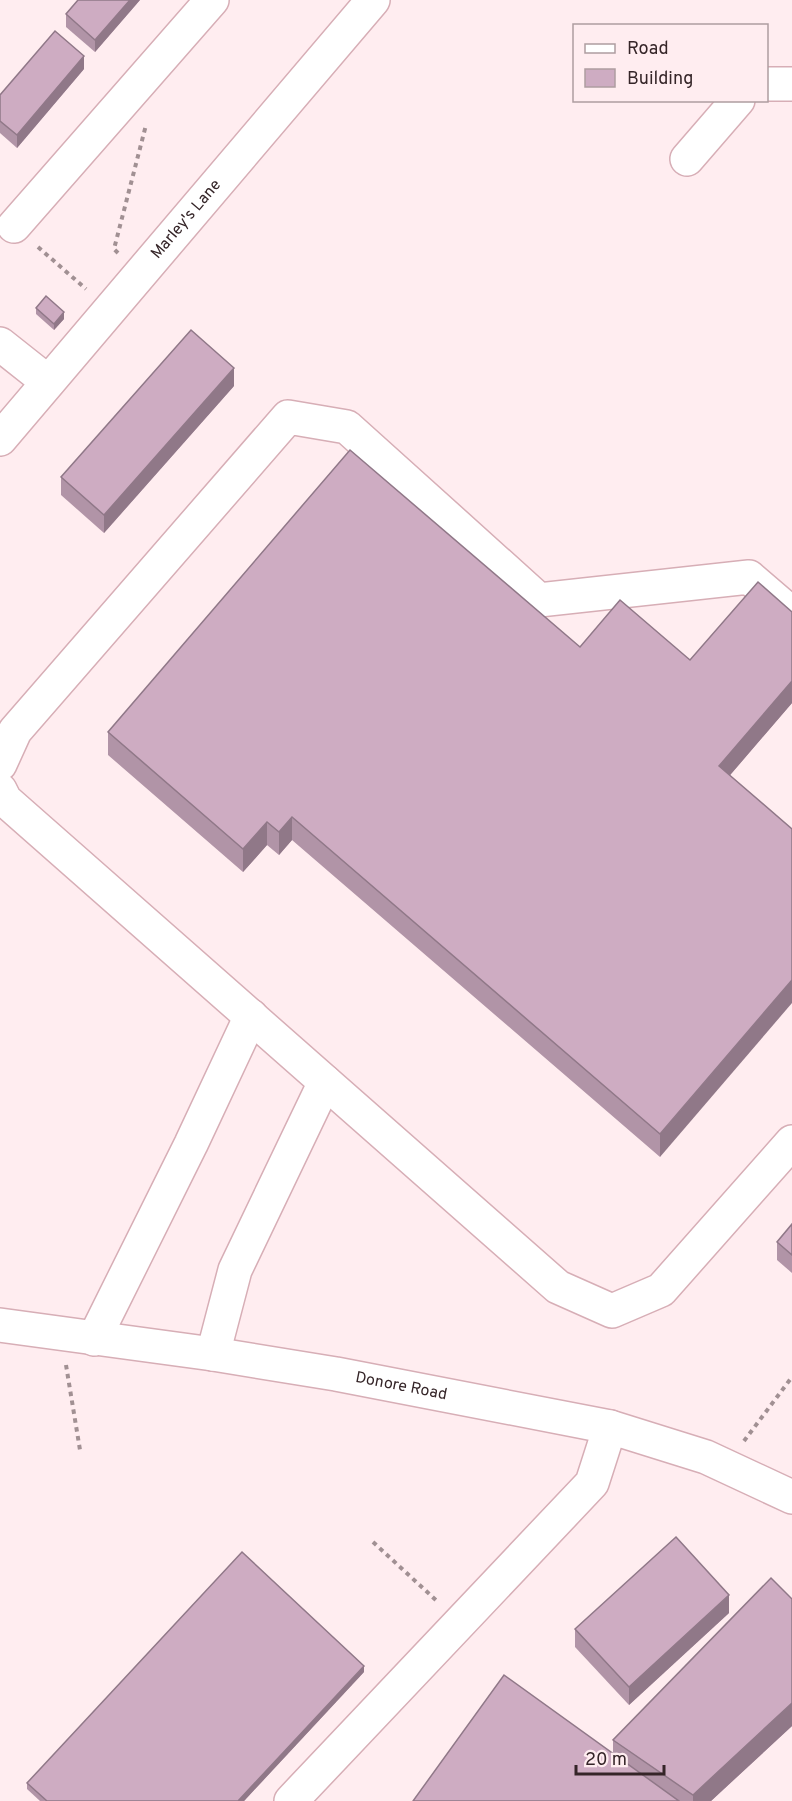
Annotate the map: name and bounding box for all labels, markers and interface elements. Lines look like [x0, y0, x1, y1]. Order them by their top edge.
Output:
legend [573, 24, 768, 102]
text: Road [627, 38, 669, 61]
text: Building [627, 68, 693, 91]
street label: Marley's Lane [147, 176, 226, 263]
street label: Donore Road [354, 1368, 449, 1405]
scale bar [576, 1738, 664, 1776]
text: 20 m [585, 1749, 627, 1772]

